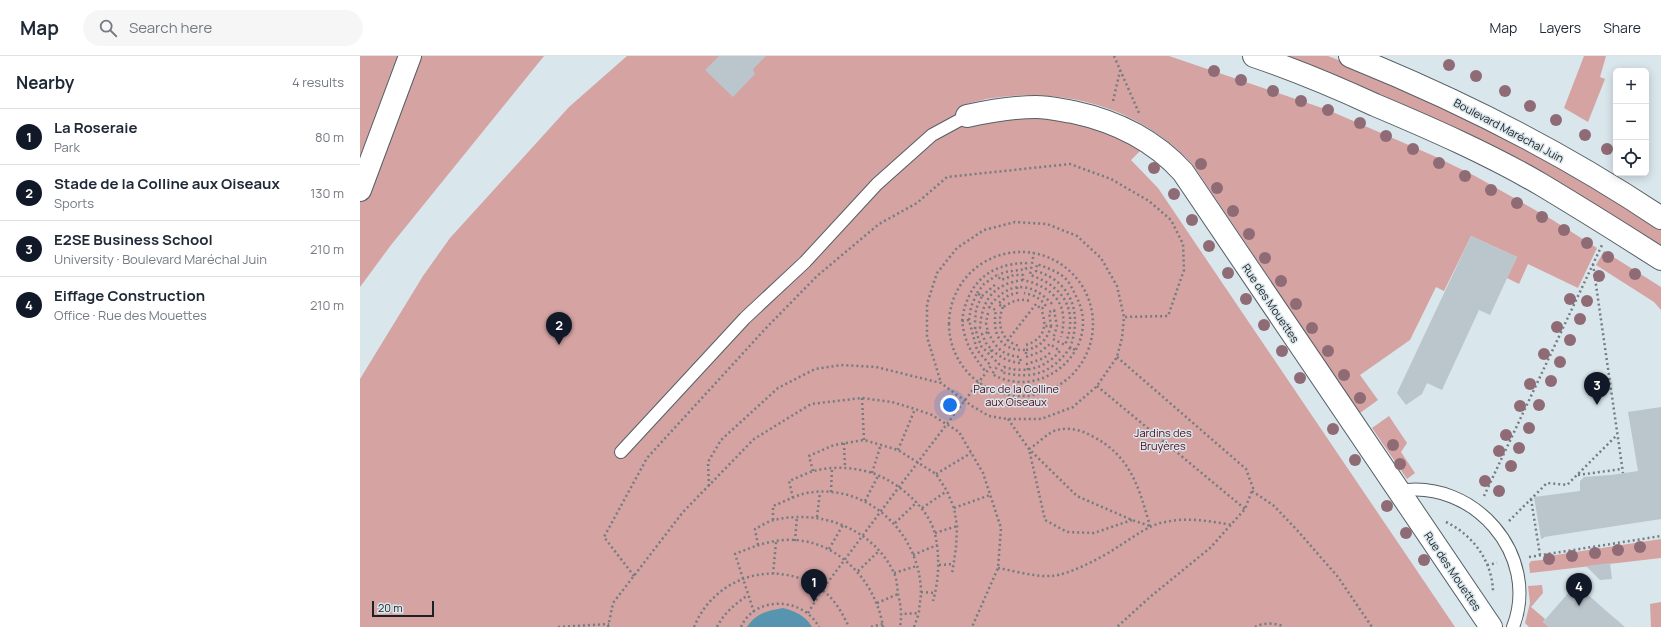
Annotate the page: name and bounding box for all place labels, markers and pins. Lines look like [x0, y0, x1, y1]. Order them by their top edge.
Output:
pin: 2 [546, 312, 572, 345]
pin: 3 [1584, 372, 1610, 405]
pin: 1 [801, 569, 827, 602]
pin: 4 [1566, 573, 1592, 606]

